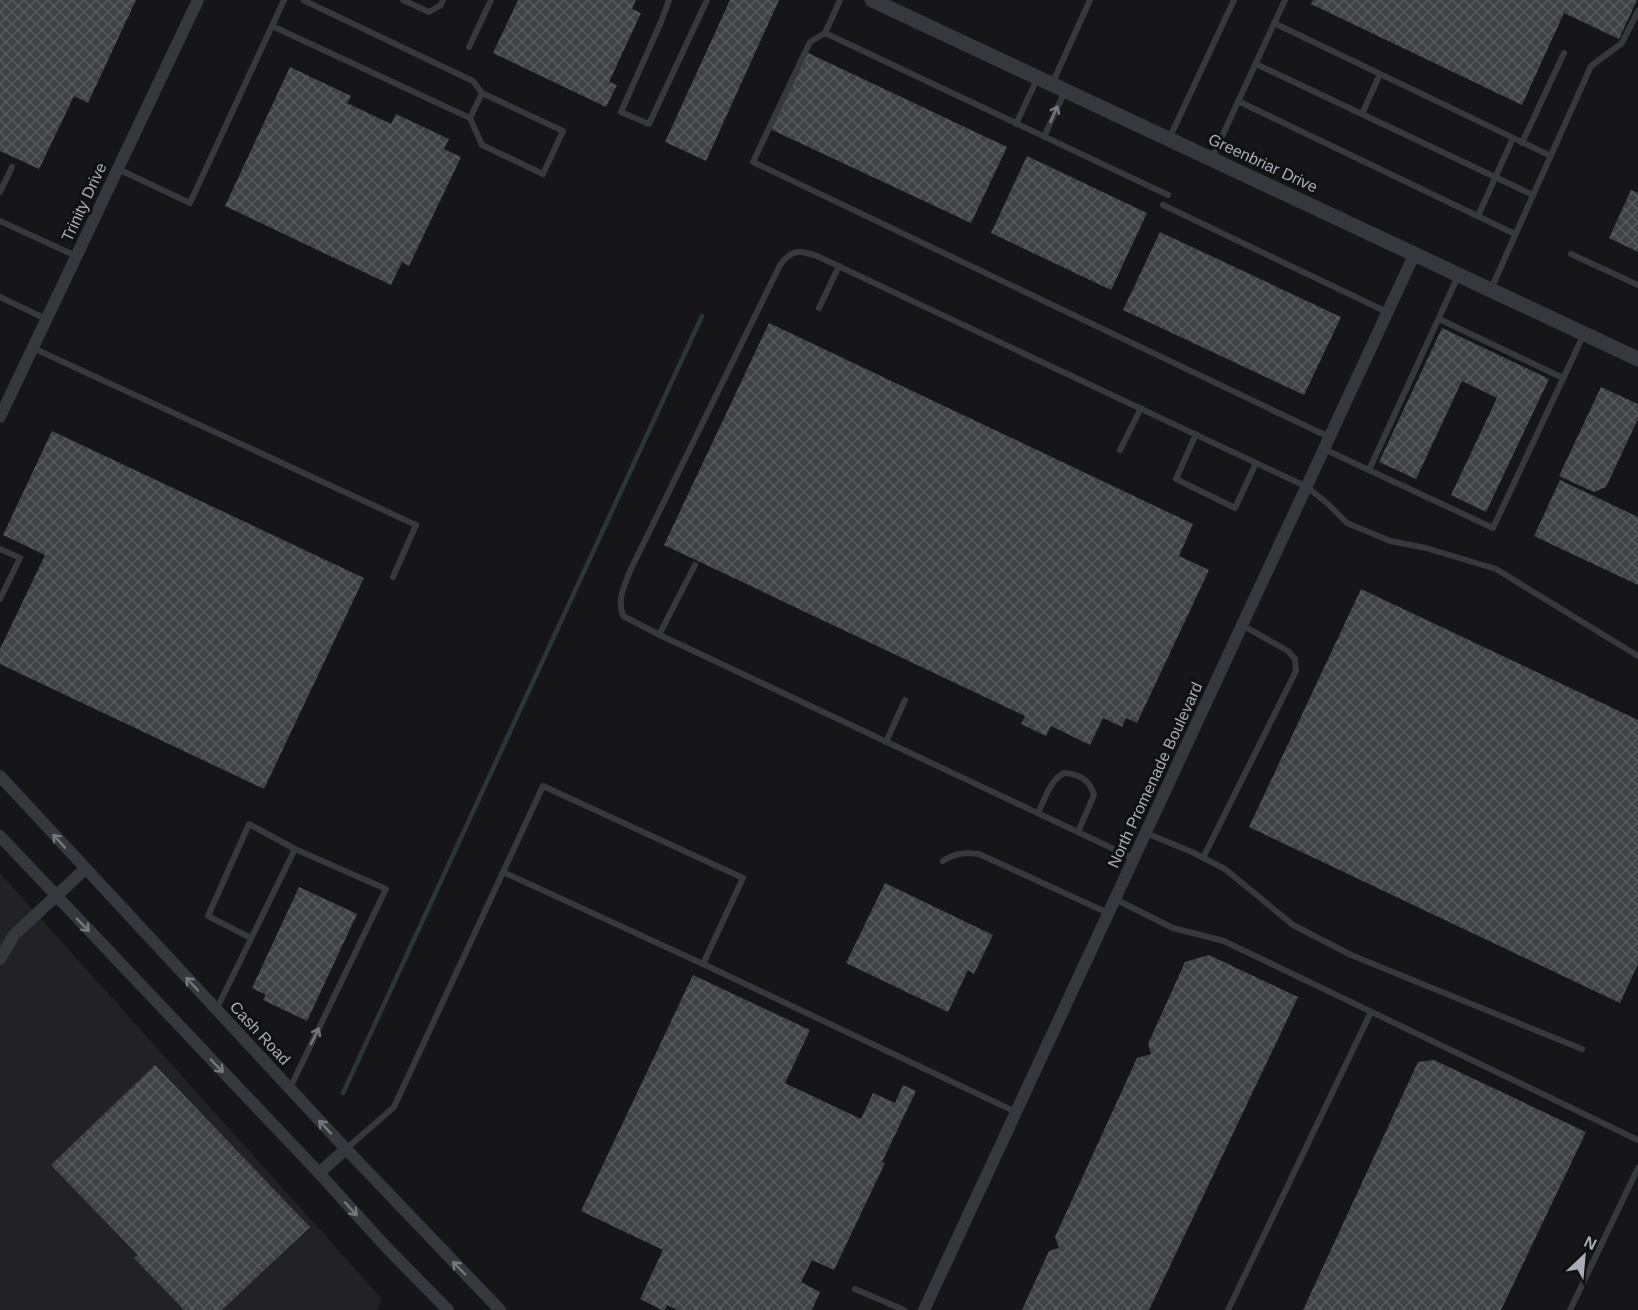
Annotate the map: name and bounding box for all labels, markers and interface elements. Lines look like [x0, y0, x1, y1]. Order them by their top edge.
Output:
one-way arrow [1049, 106, 1061, 124]
street label: Greenbriar Drive [1206, 130, 1320, 196]
street label: Trinity Drive [58, 160, 110, 244]
street label: North Promenade Boulevard [1104, 680, 1206, 870]
one-way arrow [52, 834, 66, 849]
one-way arrow [76, 917, 90, 932]
one-way arrow [185, 977, 199, 992]
street label: Cash Road [226, 998, 294, 1068]
one-way arrow [309, 1028, 321, 1045]
one-way arrow [210, 1059, 224, 1074]
one-way arrow [318, 1119, 332, 1134]
one-way arrow [344, 1201, 358, 1216]
north arrow [1554, 1226, 1614, 1286]
text: N [1581, 1233, 1599, 1253]
one-way arrow [452, 1260, 467, 1275]

